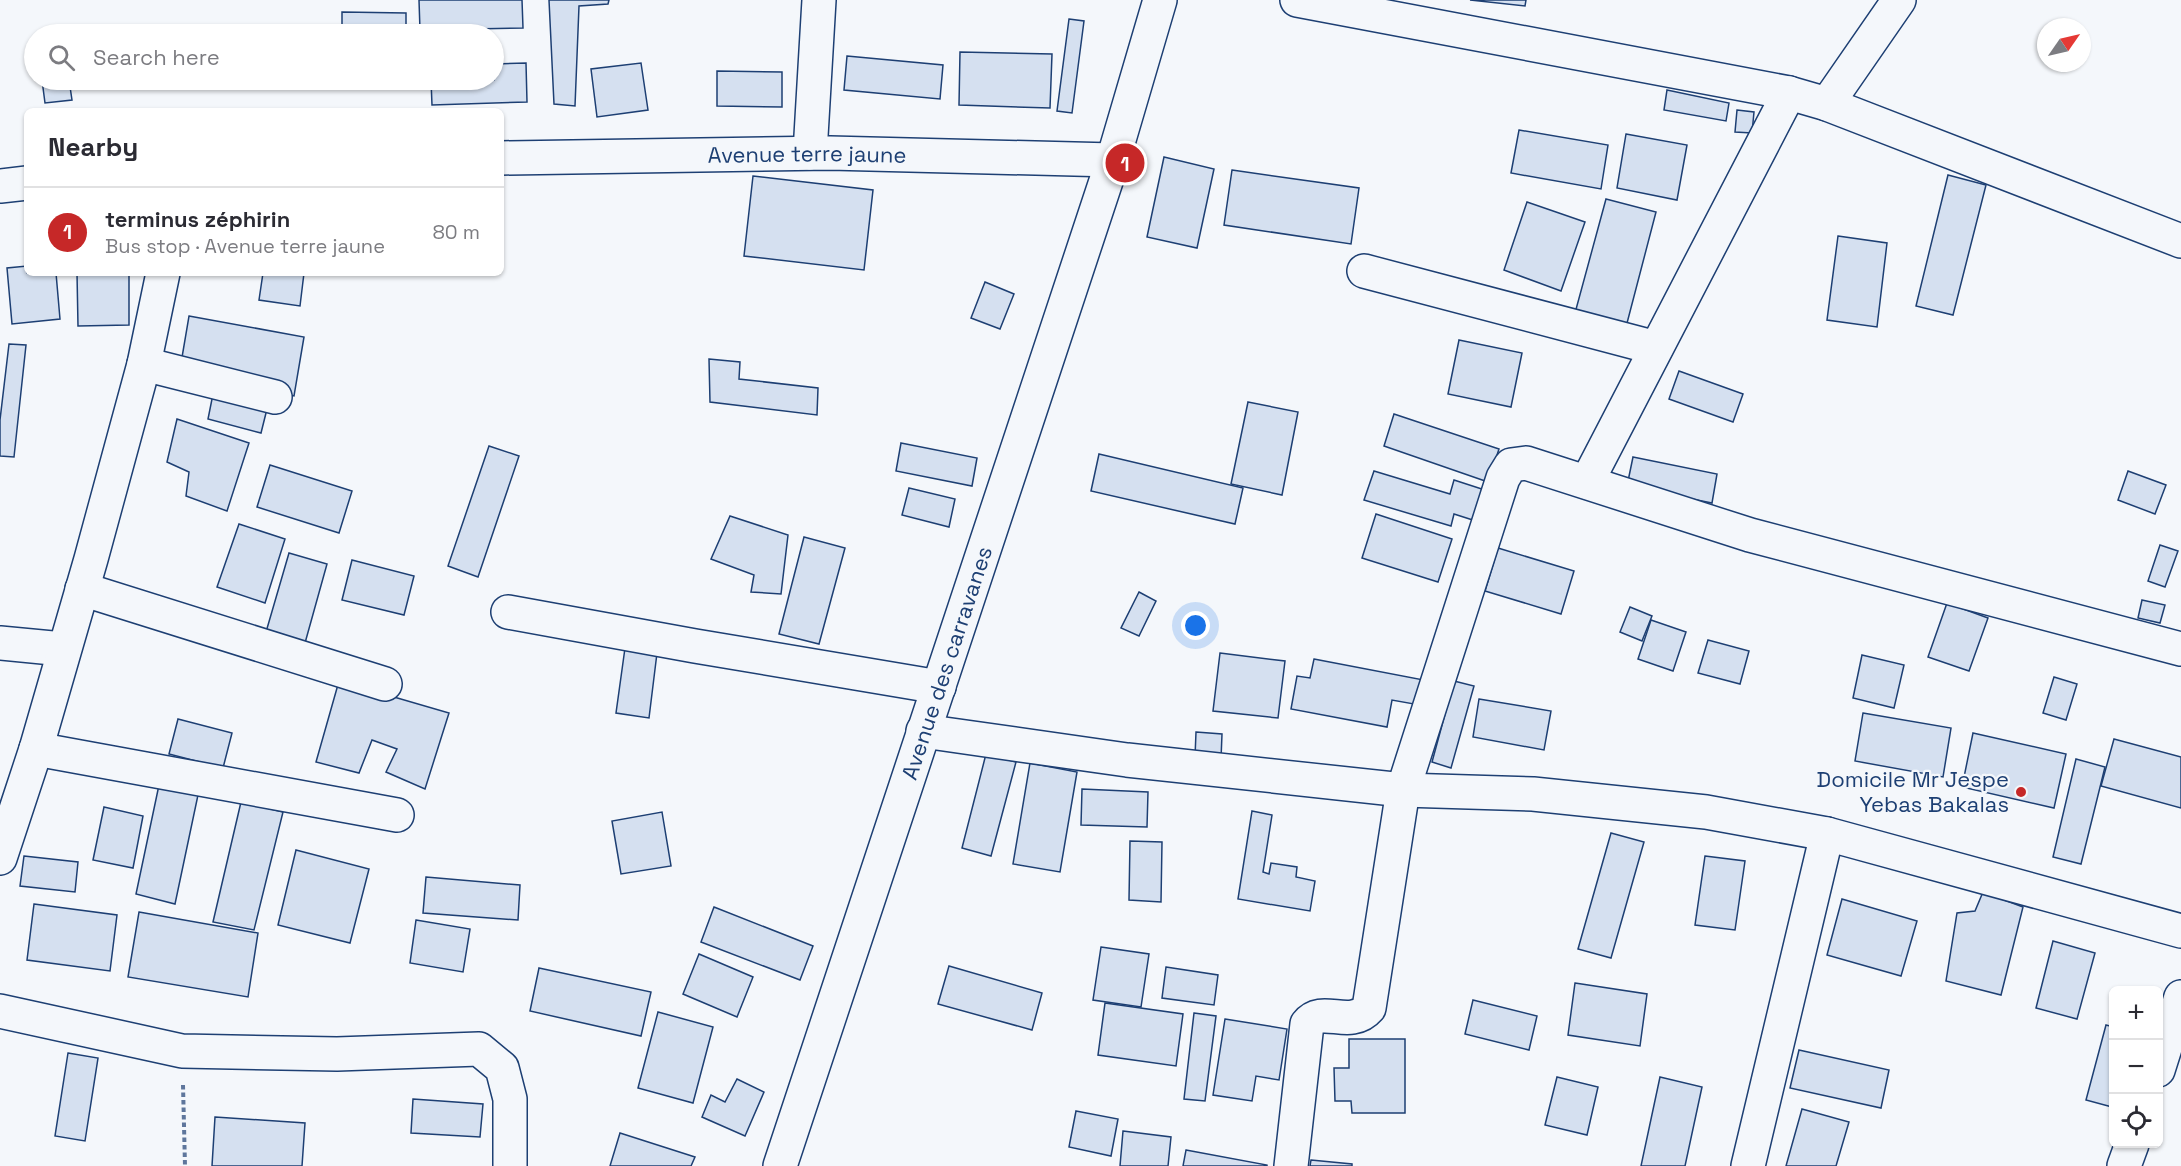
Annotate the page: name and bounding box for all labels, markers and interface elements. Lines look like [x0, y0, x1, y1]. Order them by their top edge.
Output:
north arrow [2037, 18, 2091, 72]
search box [24, 24, 504, 90]
icon: search [45, 41, 78, 74]
text: Search here [93, 43, 220, 71]
text: Nearby [48, 130, 138, 164]
street label: Avenue terre jaune [707, 139, 907, 169]
pin: 1 [1106, 140, 1144, 186]
text: terminus zéphirin [105, 205, 290, 233]
text: 1 [63, 219, 72, 245]
text: 80 m [432, 219, 480, 245]
text: Bus stop · Avenue terre jaune [105, 233, 385, 259]
street label: Avenue des carravanes [895, 542, 998, 783]
your location [1181, 611, 1210, 640]
place label: Domicile Mr Jespe Yebas Bakalas [1817, 765, 2009, 818]
marker: Domicile Mr Jespe Yebas Bakalas [2014, 785, 2028, 799]
map controls [2109, 986, 2163, 1148]
button: + [2109, 986, 2163, 1040]
button: − [2109, 1040, 2163, 1094]
button: locate [2109, 1094, 2163, 1148]

